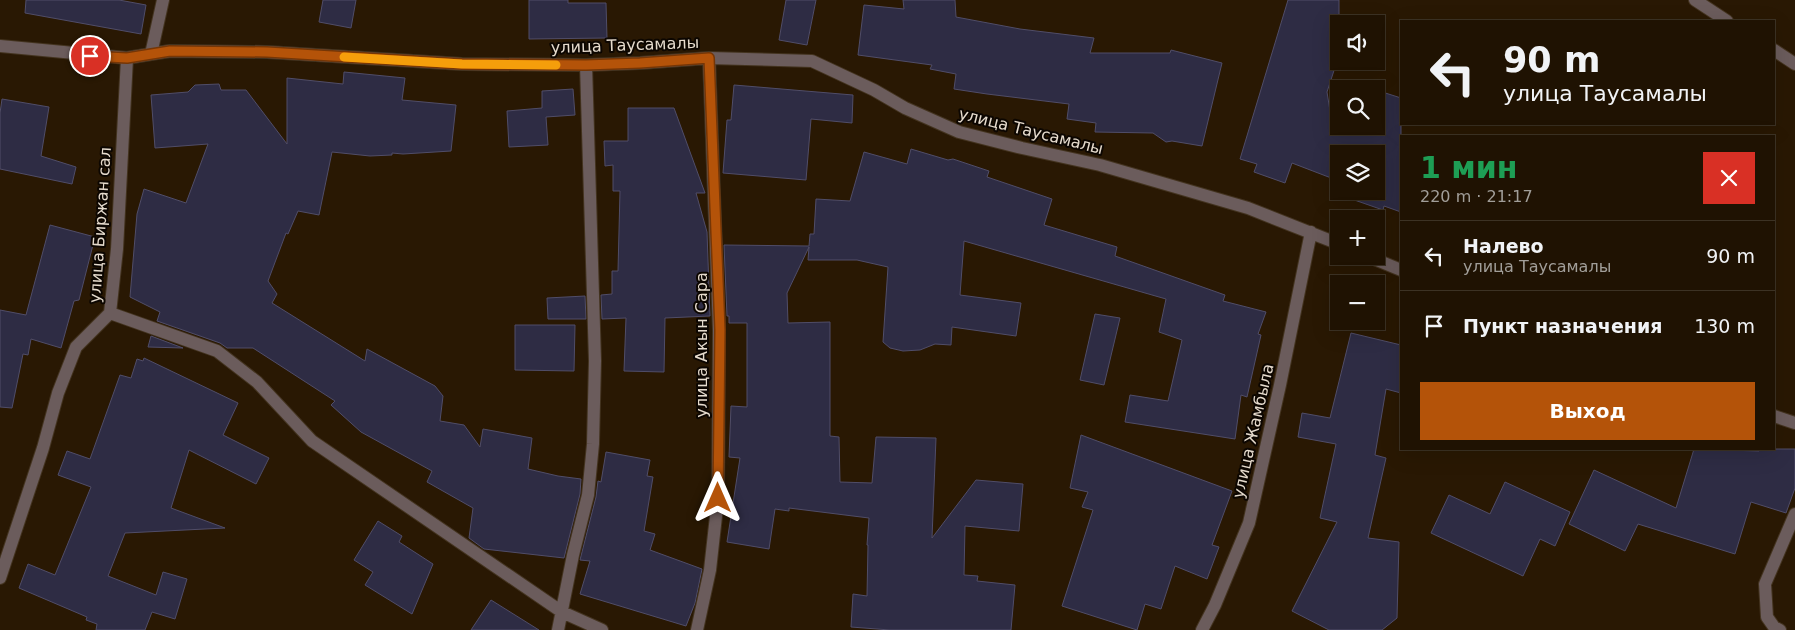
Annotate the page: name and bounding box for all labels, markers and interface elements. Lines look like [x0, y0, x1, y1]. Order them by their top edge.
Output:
map controls [1330, 15, 1385, 330]
button: sound [1330, 15, 1385, 70]
street label: улица Таусамалы [551, 33, 699, 57]
pin [69, 35, 111, 77]
icon: left [1420, 40, 1485, 105]
text: 90 m [1503, 40, 1600, 80]
icon: arrive [76, 42, 104, 70]
button: search [1330, 80, 1385, 135]
text: улица Таусамалы [1503, 81, 1707, 106]
street label: улица Таусамалы [957, 104, 1105, 158]
button: layers [1330, 145, 1385, 200]
street label: улица Биржан сал [85, 147, 115, 303]
text: 1 мин [1420, 150, 1518, 185]
button: close [1703, 152, 1755, 204]
text: 220 m · 21:17 [1420, 187, 1533, 206]
button: + [1330, 210, 1385, 265]
text: Налево [1463, 235, 1544, 257]
icon: left [1420, 242, 1448, 270]
text: 90 m [1706, 245, 1755, 267]
text: улица Таусамалы [1463, 257, 1611, 276]
street label: улица Акын Сара [692, 272, 711, 418]
button: − [1330, 275, 1385, 330]
icon: arrive [1420, 312, 1448, 340]
text: Пункт назначения [1463, 315, 1662, 337]
text: 130 m [1694, 315, 1755, 337]
street label: улица Жамбыла [1228, 362, 1278, 500]
button: Выход [1420, 382, 1755, 440]
position arrow [691, 471, 743, 523]

